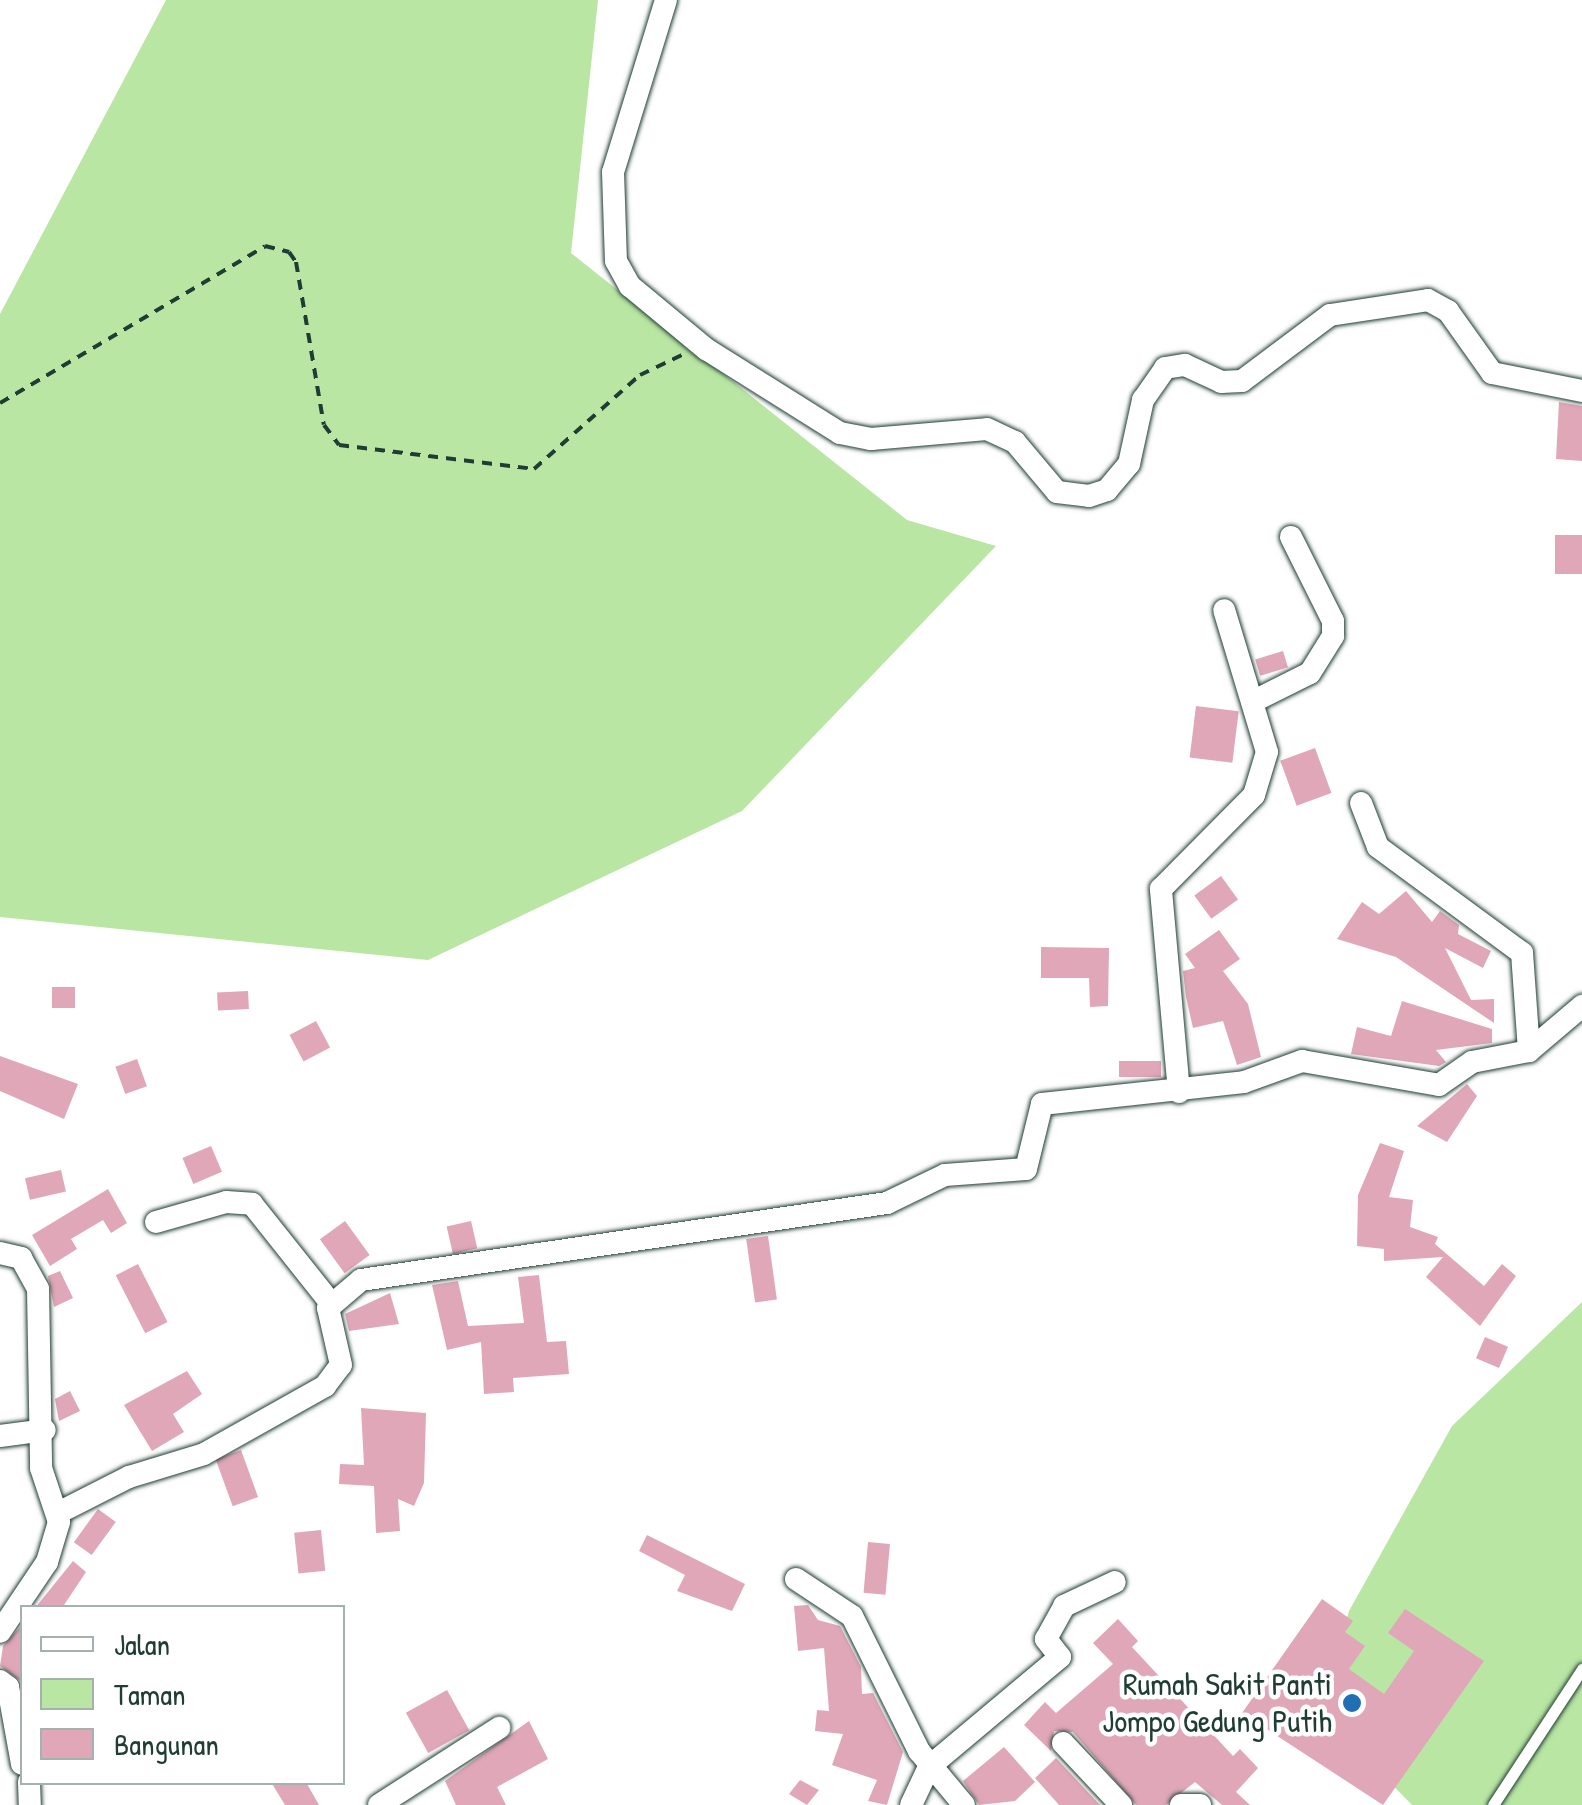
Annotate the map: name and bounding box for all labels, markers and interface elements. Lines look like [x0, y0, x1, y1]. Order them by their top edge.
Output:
legend [20, 1605, 345, 1785]
text: Jalan [114, 1624, 170, 1664]
place label: Rumah Sakit Panti Jompo Gedung Putih [1102, 1666, 1332, 1741]
text: Taman [114, 1674, 186, 1714]
marker: Rumah Sakit Panti Jompo Gedung Putih [1341, 1692, 1363, 1714]
text: Bangunan [114, 1724, 219, 1764]

